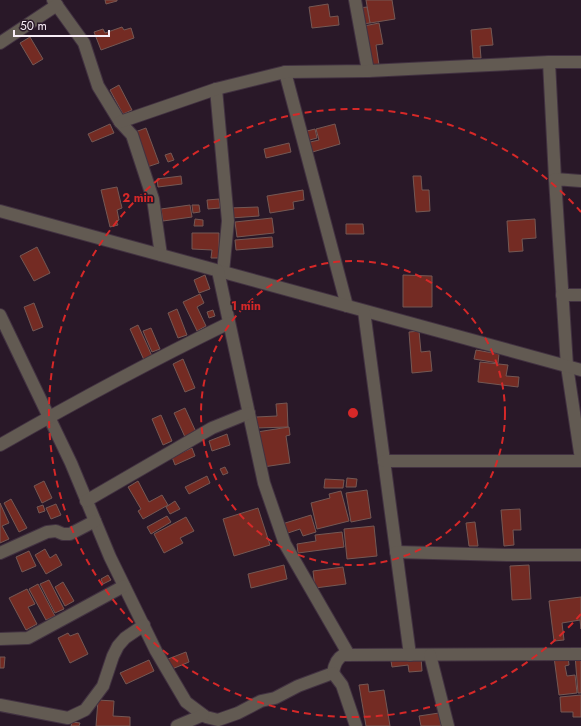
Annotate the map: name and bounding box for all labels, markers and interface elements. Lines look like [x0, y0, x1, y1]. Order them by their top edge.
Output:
scale bar [14, 12, 109, 38]
text: 50 m [20, 17, 47, 35]
text: 2 min [122, 189, 154, 207]
text: 1 min [231, 297, 261, 315]
centre of rings [346, 406, 360, 420]

